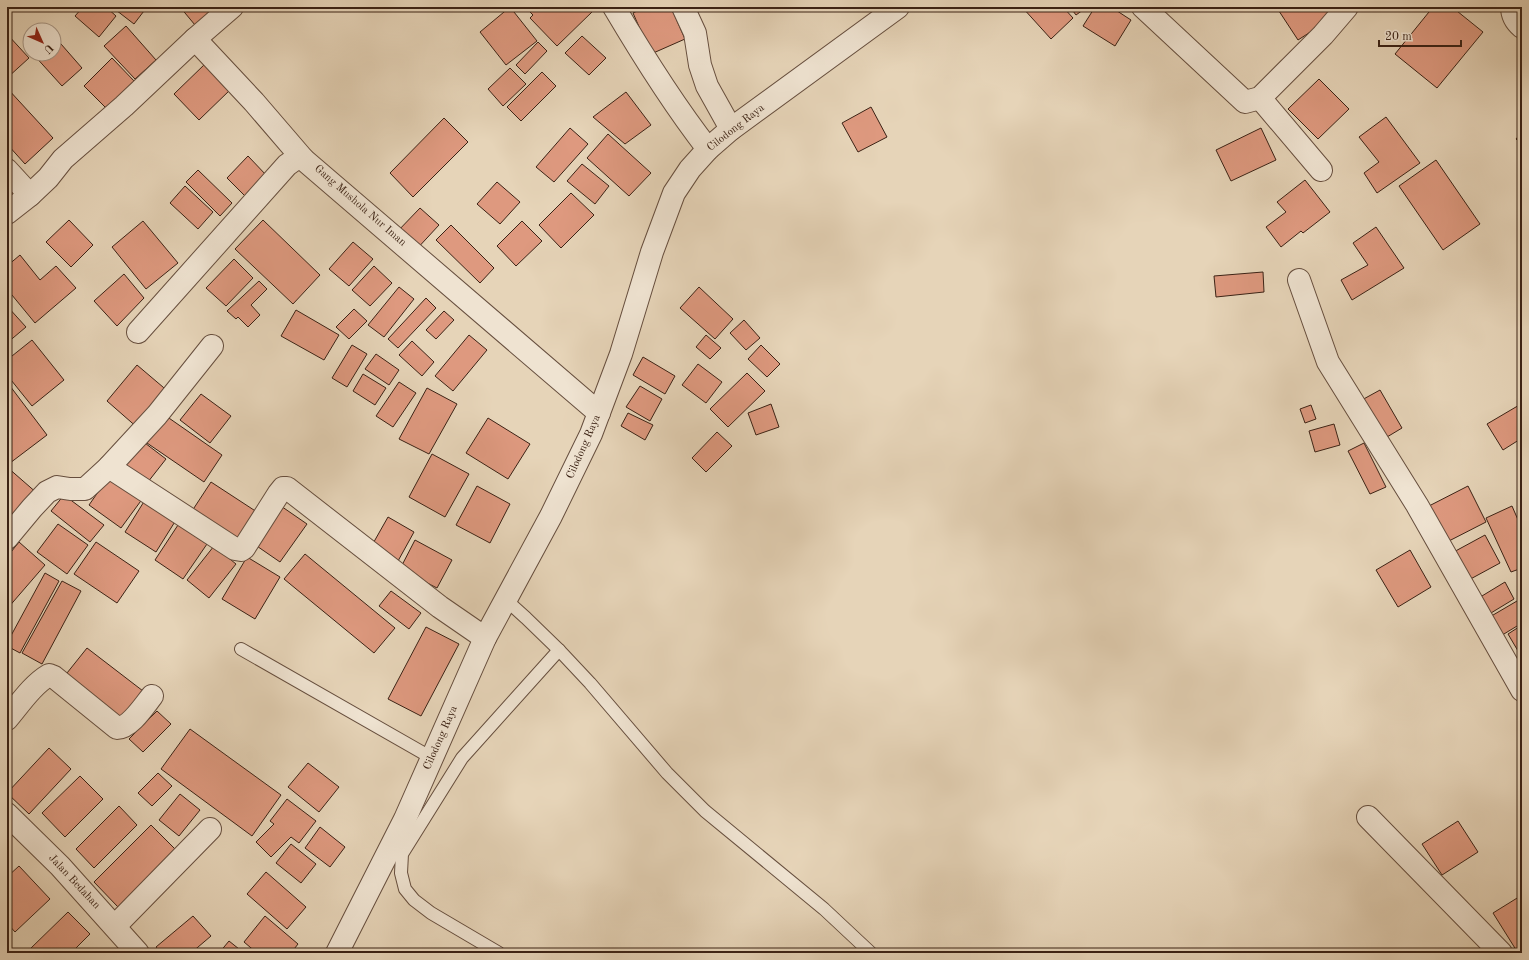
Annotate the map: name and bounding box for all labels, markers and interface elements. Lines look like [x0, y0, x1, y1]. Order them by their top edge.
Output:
north arrow [22, 22, 62, 62]
scale bar [1379, 22, 1461, 48]
text: 20 m [1385, 31, 1412, 43]
text: U [41, 41, 55, 55]
street label: Cilodong Raya [705, 102, 767, 154]
street label: Gang Mushola Nur Iman [312, 163, 408, 249]
street label: Cilodong Raya [565, 413, 603, 481]
street label: Cilodong Raya [422, 704, 460, 772]
street label: Jalan Bedahan [46, 853, 102, 911]

